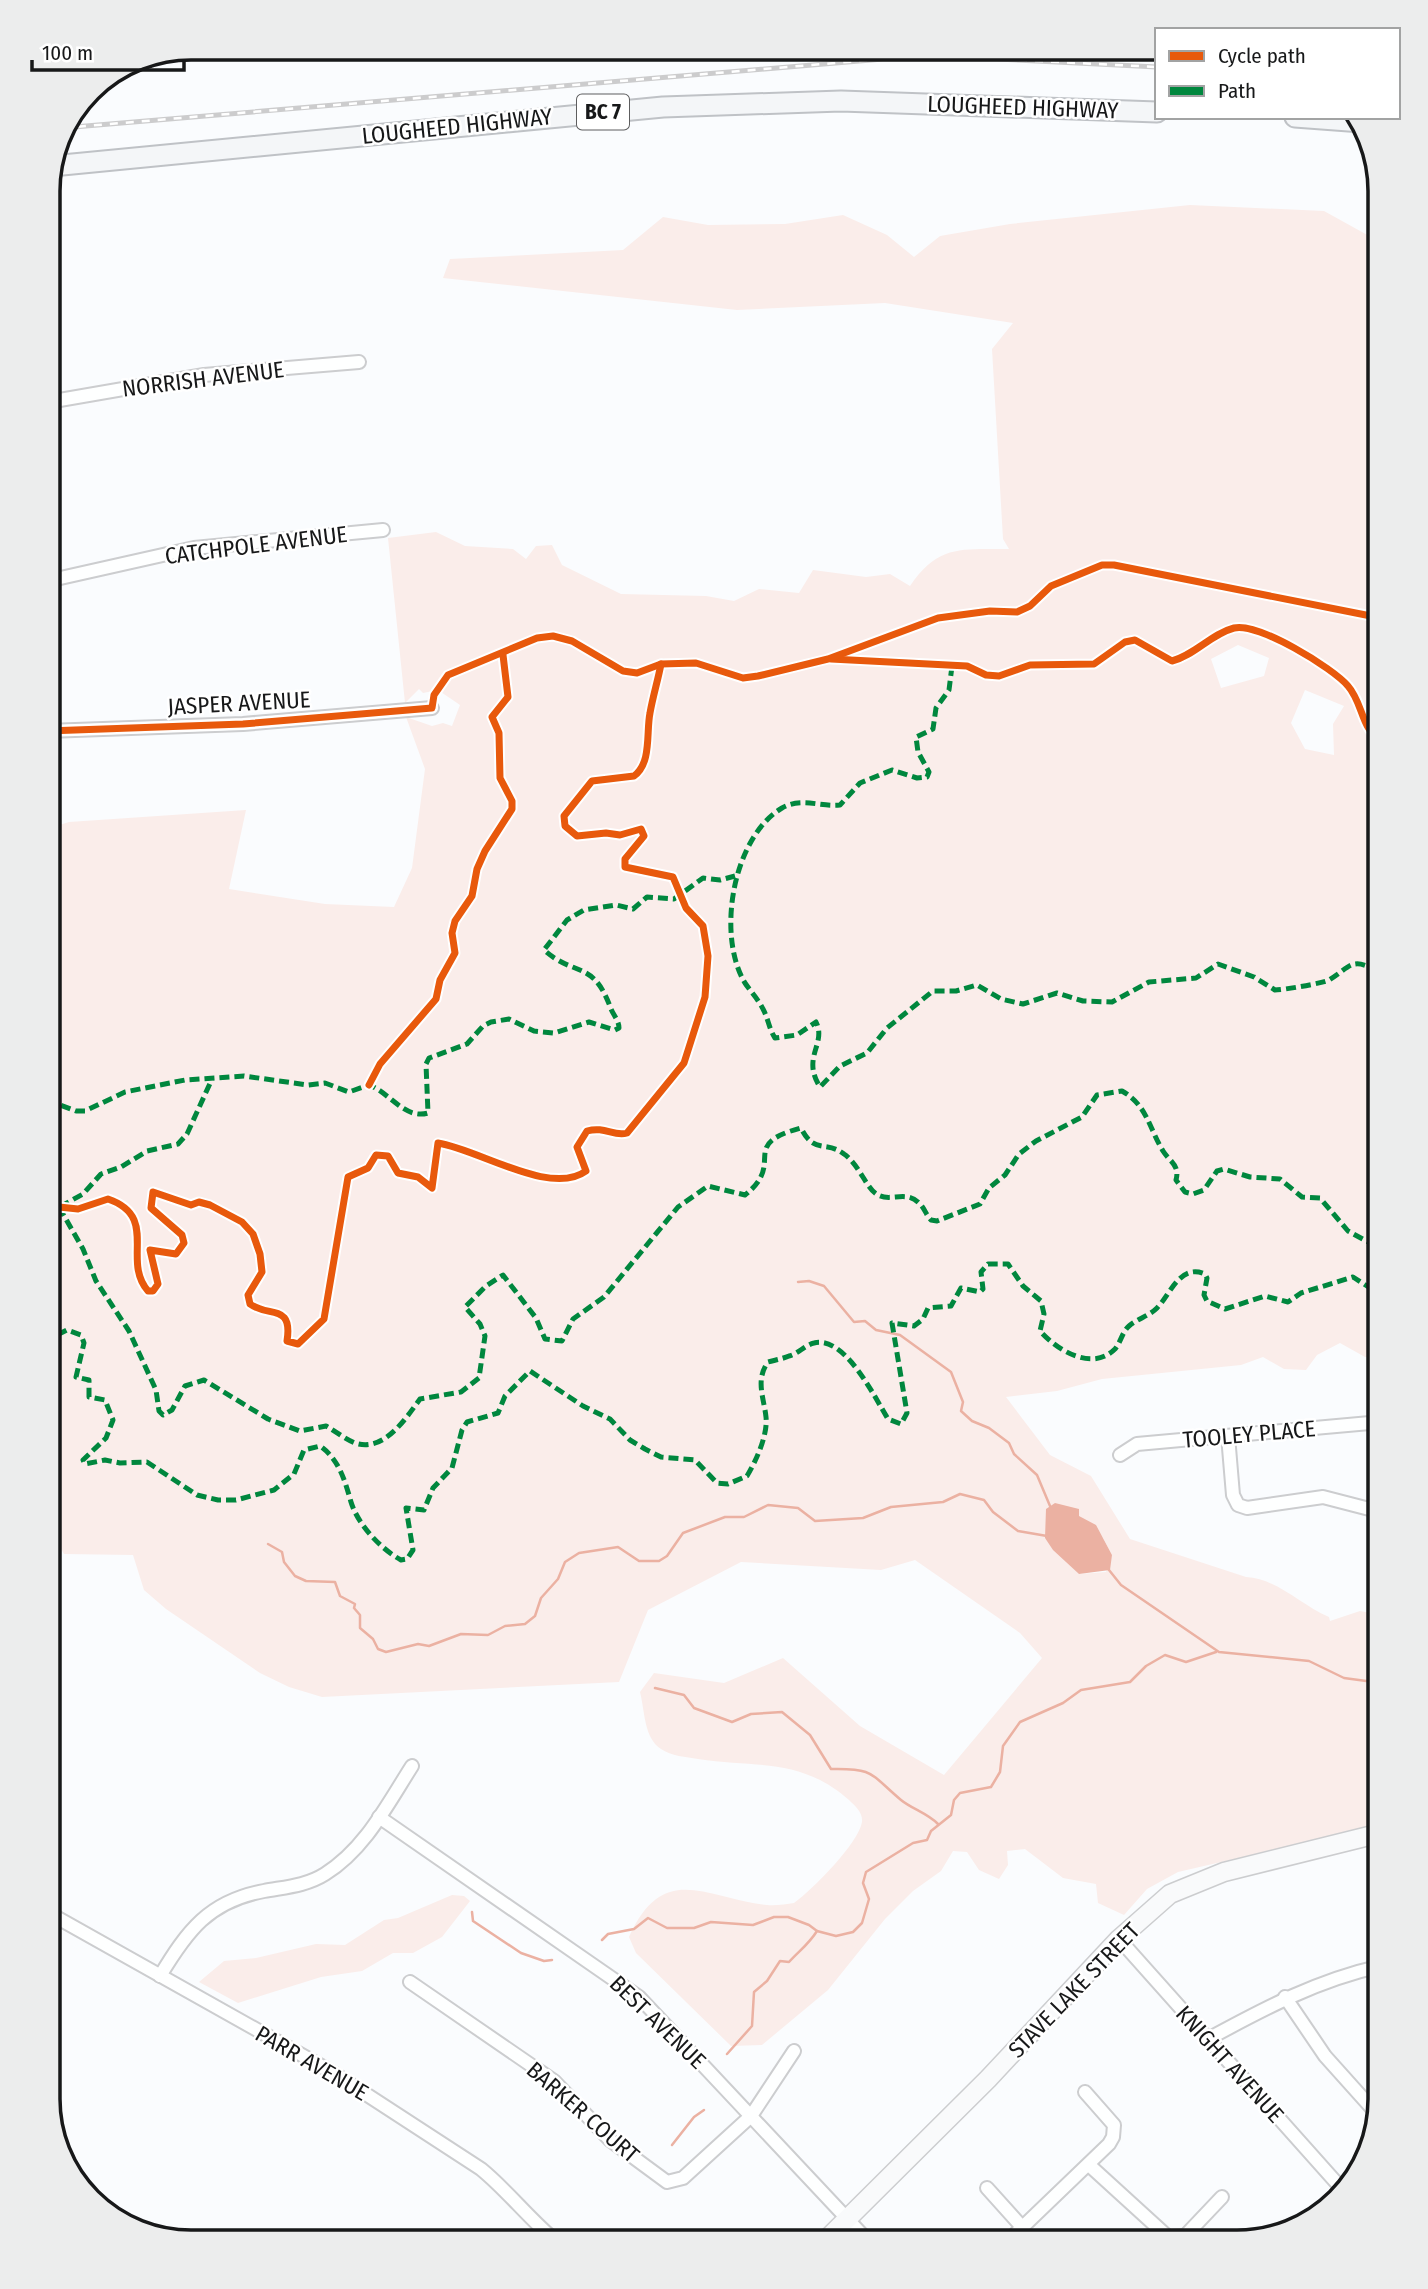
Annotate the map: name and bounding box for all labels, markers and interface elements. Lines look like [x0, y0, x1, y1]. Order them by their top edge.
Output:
scale bar [32, 28, 184, 72]
legend [1155, 28, 1400, 119]
text: 100 m [42, 40, 93, 66]
text: Cycle path [1218, 43, 1306, 69]
text: Path [1218, 78, 1256, 104]
street label: LOUGHEED HIGHWAY [927, 90, 1120, 124]
road number: BC 7 [577, 94, 629, 130]
street label: LOUGHEED HIGHWAY [360, 102, 554, 150]
street label: NORRISH AVENUE [121, 355, 285, 403]
street label: CATCHPOLE AVENUE [163, 520, 349, 570]
street label: JASPER AVENUE [167, 685, 311, 721]
street label: TOOLEY PLACE [1182, 1414, 1316, 1454]
street label: STAVE LAKE STREET [1002, 1916, 1146, 2063]
street label: BEST AVENUE [604, 1969, 712, 2075]
street label: KNIGHT AVENUE [1170, 2000, 1290, 2128]
street label: PARR AVENUE [251, 2019, 373, 2107]
street label: BARKER COURT [521, 2056, 645, 2169]

